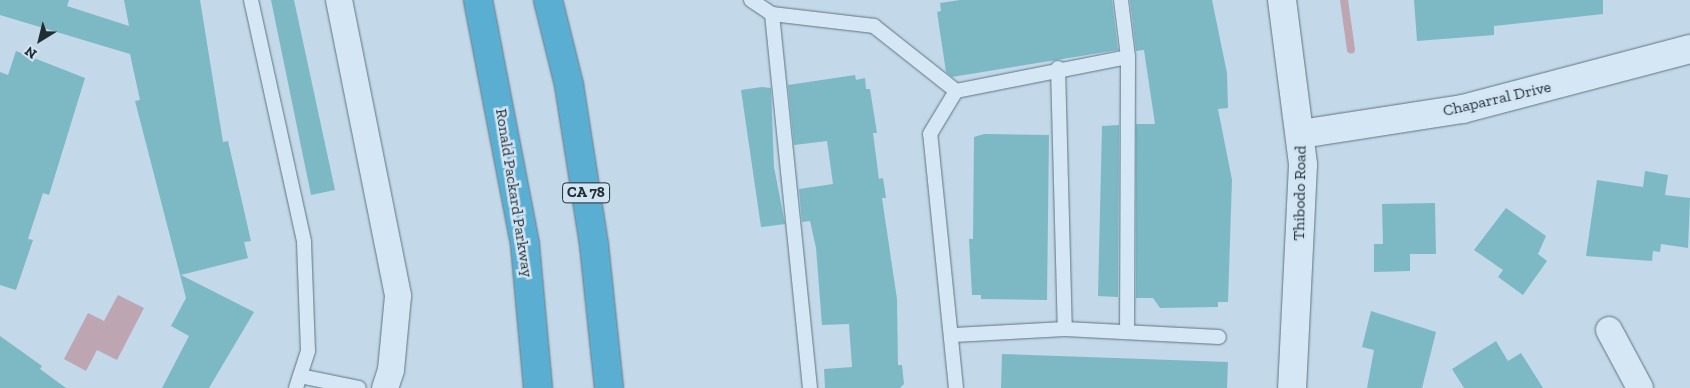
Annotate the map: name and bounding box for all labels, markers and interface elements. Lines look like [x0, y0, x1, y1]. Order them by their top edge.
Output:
north arrow [15, 15, 65, 65]
text: N [22, 43, 40, 63]
street label: Chaparral Drive [1441, 77, 1553, 121]
street label: Ronald Packard Parkway [491, 107, 537, 279]
street label: Thibodo Road [1290, 145, 1310, 241]
road number: CA 78 [561, 180, 611, 206]

